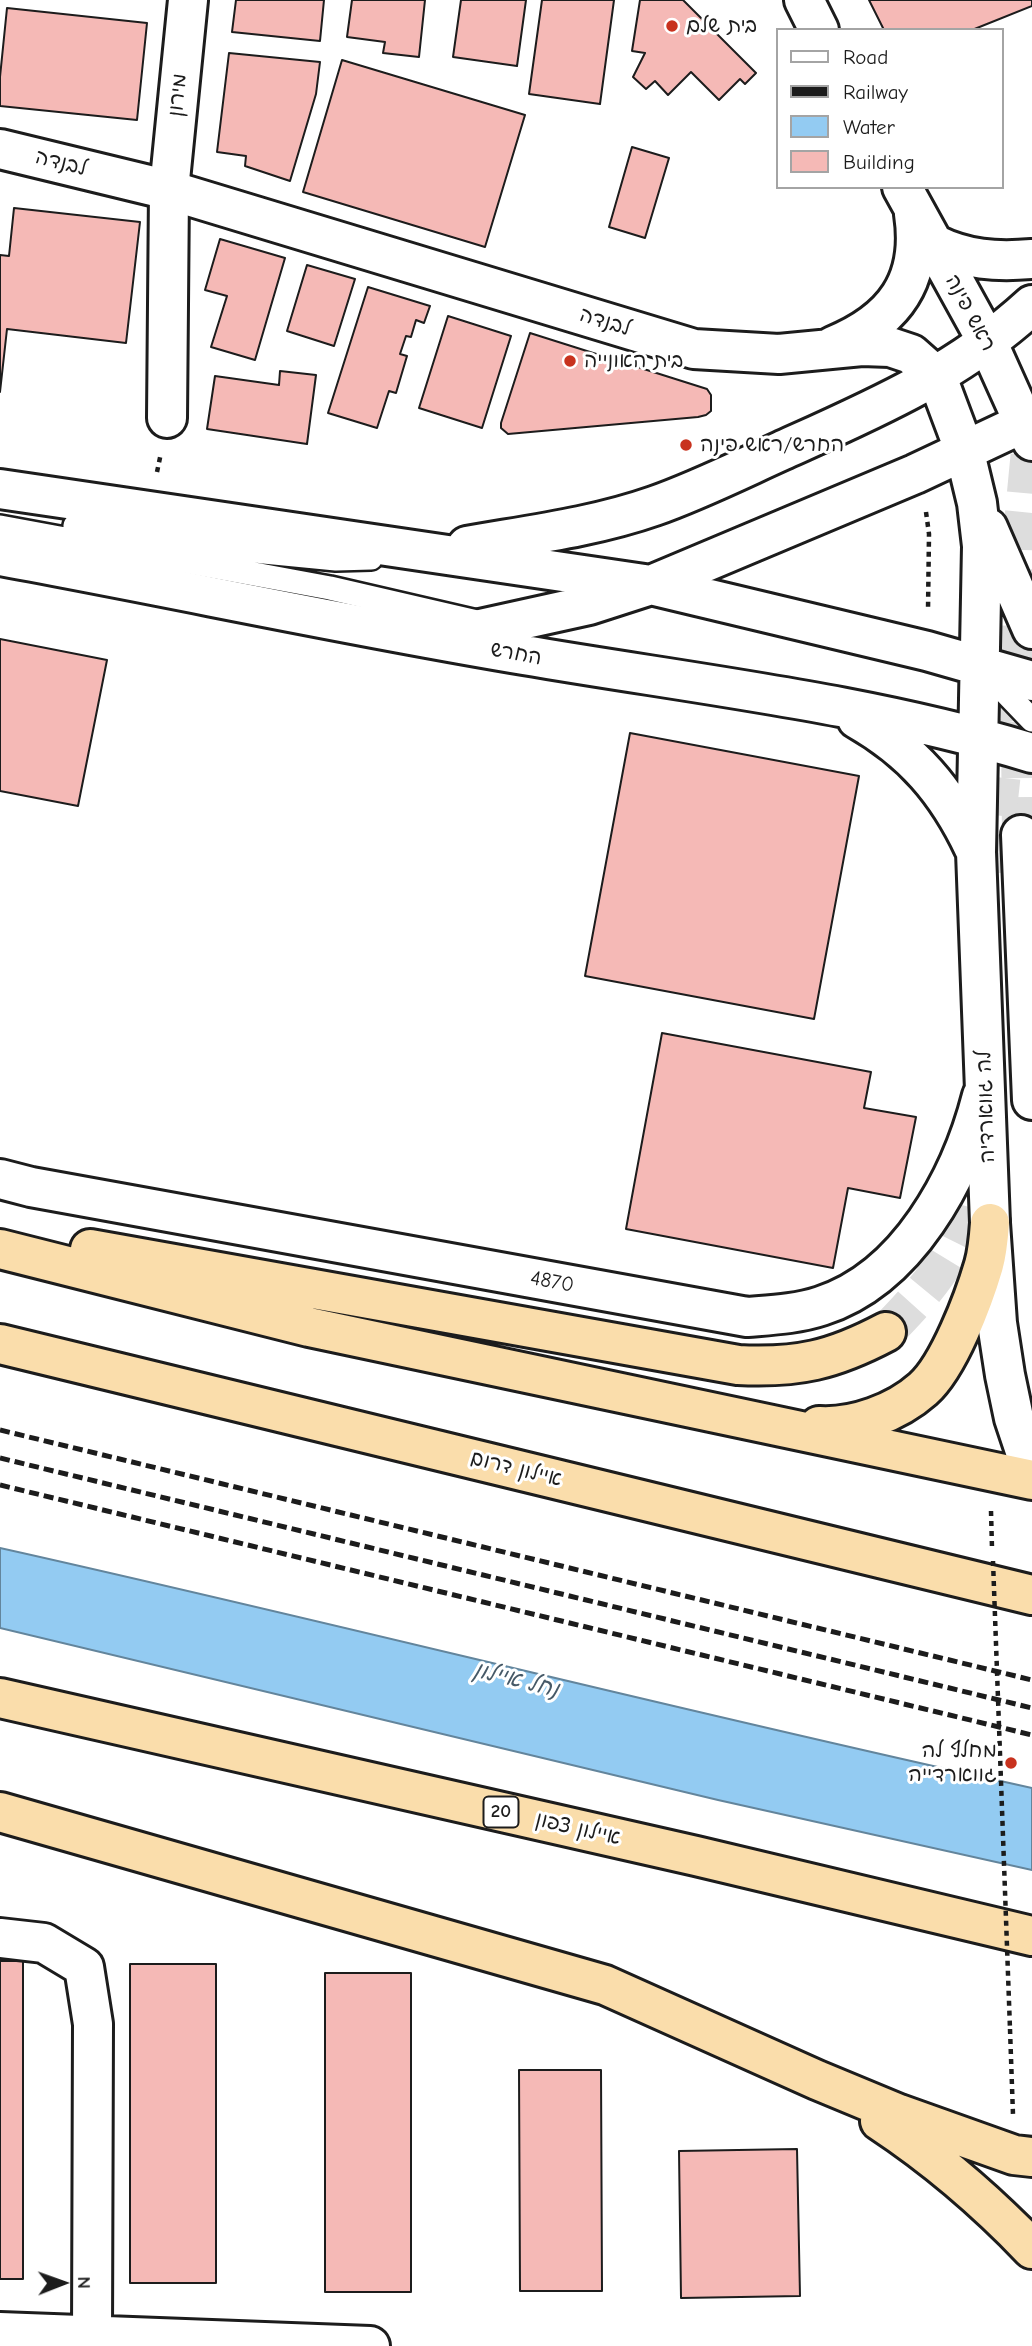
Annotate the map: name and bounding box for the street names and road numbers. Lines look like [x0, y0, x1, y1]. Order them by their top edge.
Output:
street label: מירון [163, 72, 193, 118]
street label: לבנדה [33, 144, 89, 182]
street label: ראש פינה [939, 270, 1001, 356]
street label: לבנדה [576, 302, 634, 342]
street label: החרש [488, 637, 544, 671]
street label: לה גווארדיה [971, 1050, 1001, 1164]
street label: 4870 [528, 1266, 576, 1298]
street label: איילון דרום [468, 1445, 564, 1493]
road number: 20 [484, 1796, 518, 1828]
street label: איילון צפון [533, 1807, 623, 1851]

